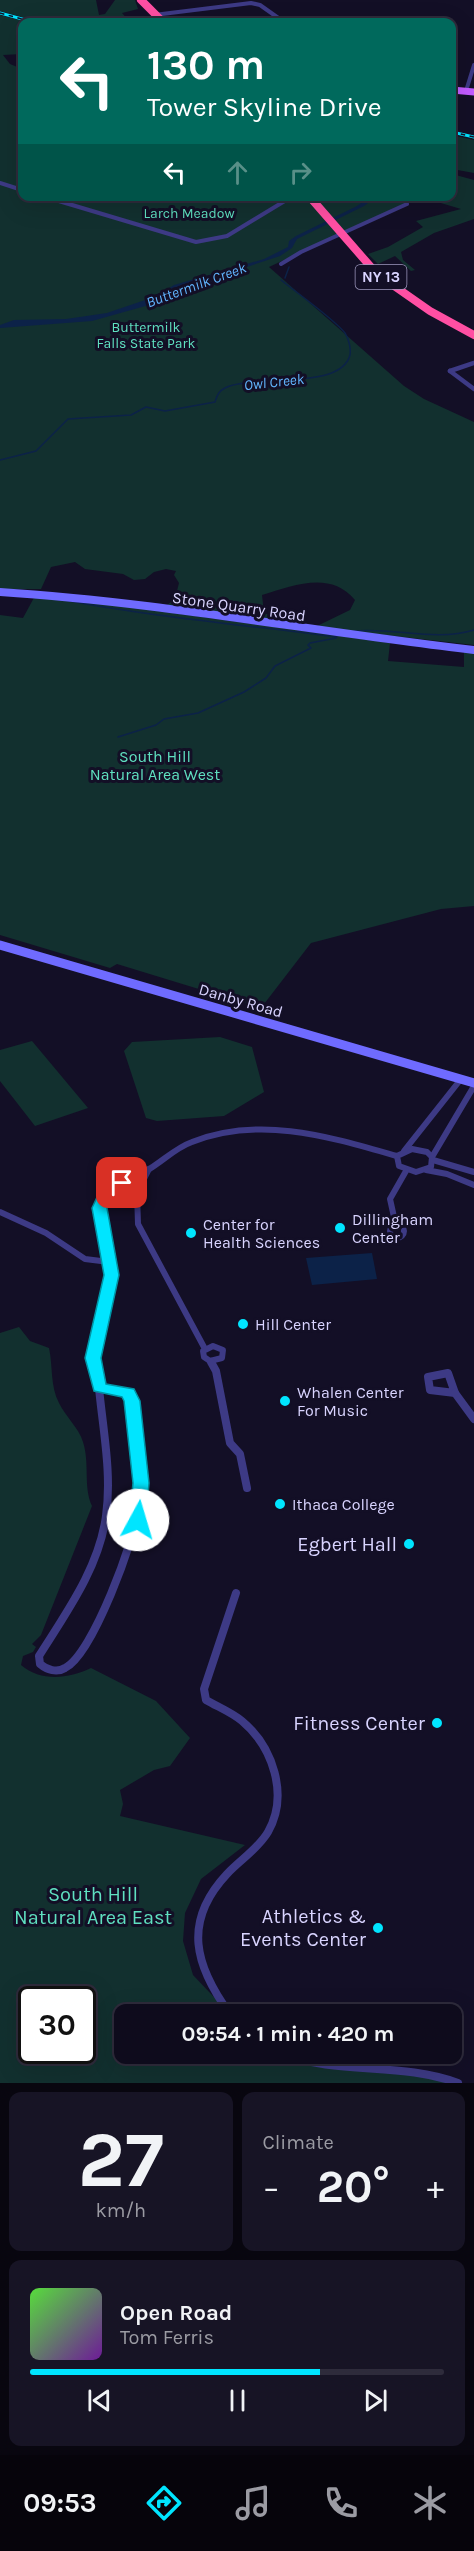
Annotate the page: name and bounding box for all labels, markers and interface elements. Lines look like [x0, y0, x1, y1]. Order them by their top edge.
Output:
text: 130 m [147, 40, 265, 90]
icon: left [48, 42, 126, 120]
text: Tower Skyline Drive [147, 91, 382, 123]
icon: left [158, 156, 191, 189]
icon: ahead [221, 156, 254, 189]
icon: right [284, 156, 317, 189]
park label: Larch Meadow [143, 205, 235, 222]
water label: Buttermilk Creek [144, 258, 249, 311]
road number: NY 13 [356, 265, 406, 289]
park label: Buttermilk Falls State Park [97, 319, 196, 352]
water label: Owl Creek [243, 370, 305, 394]
street label: Stone Quarry Road [171, 588, 307, 625]
park label: South Hill Natural Area West [90, 747, 220, 784]
street label: Danby Road [197, 979, 285, 1022]
pin [96, 1157, 147, 1208]
icon: arrive [105, 1166, 138, 1199]
place label: Dillingham Center [352, 1210, 433, 1247]
place label: Center for Health Sciences [203, 1215, 320, 1252]
marker: Dillingham Center [333, 1221, 347, 1235]
marker: Center for Health Sciences [184, 1226, 198, 1240]
place label: Hill Center [255, 1315, 331, 1334]
marker: Hill Center [236, 1317, 250, 1331]
place label: Whalen Center For Music [297, 1383, 404, 1420]
marker: Whalen Center For Music [278, 1394, 292, 1408]
position arrow [106, 1488, 170, 1552]
place label: Ithaca College [292, 1495, 395, 1514]
marker: Ithaca College [273, 1497, 287, 1511]
place label: Egbert Hall [297, 1533, 397, 1556]
marker: Egbert Hall [402, 1537, 416, 1551]
place label: Fitness Center [293, 1712, 426, 1735]
marker: Fitness Center [430, 1716, 444, 1730]
park label: South Hill Natural Area East [14, 1883, 172, 1929]
place label: Athletics & Events Center [240, 1905, 367, 1951]
marker: Athletics & Events Center [371, 1921, 385, 1935]
speed limit sign: 30 [18, 1986, 96, 2064]
text: 09:54 · 1 min · 420 m [182, 2021, 394, 2047]
text: 27 [78, 2114, 164, 2206]
text: Climate [263, 2131, 334, 2154]
text: 20° [317, 2161, 390, 2213]
text: − [263, 2168, 280, 2206]
text: + [427, 2168, 444, 2206]
text: km/h [95, 2199, 146, 2222]
text: Open Road [120, 2300, 232, 2326]
text: Tom Ferris [120, 2326, 214, 2349]
icon: previous [83, 2384, 116, 2417]
icon: pause [221, 2384, 254, 2417]
icon: next [359, 2384, 392, 2417]
icon: directions [143, 2482, 185, 2524]
icon: music [232, 2482, 274, 2524]
icon: phone [320, 2482, 362, 2524]
icon: climate [409, 2482, 451, 2524]
text: 09:53 [23, 2487, 97, 2519]

